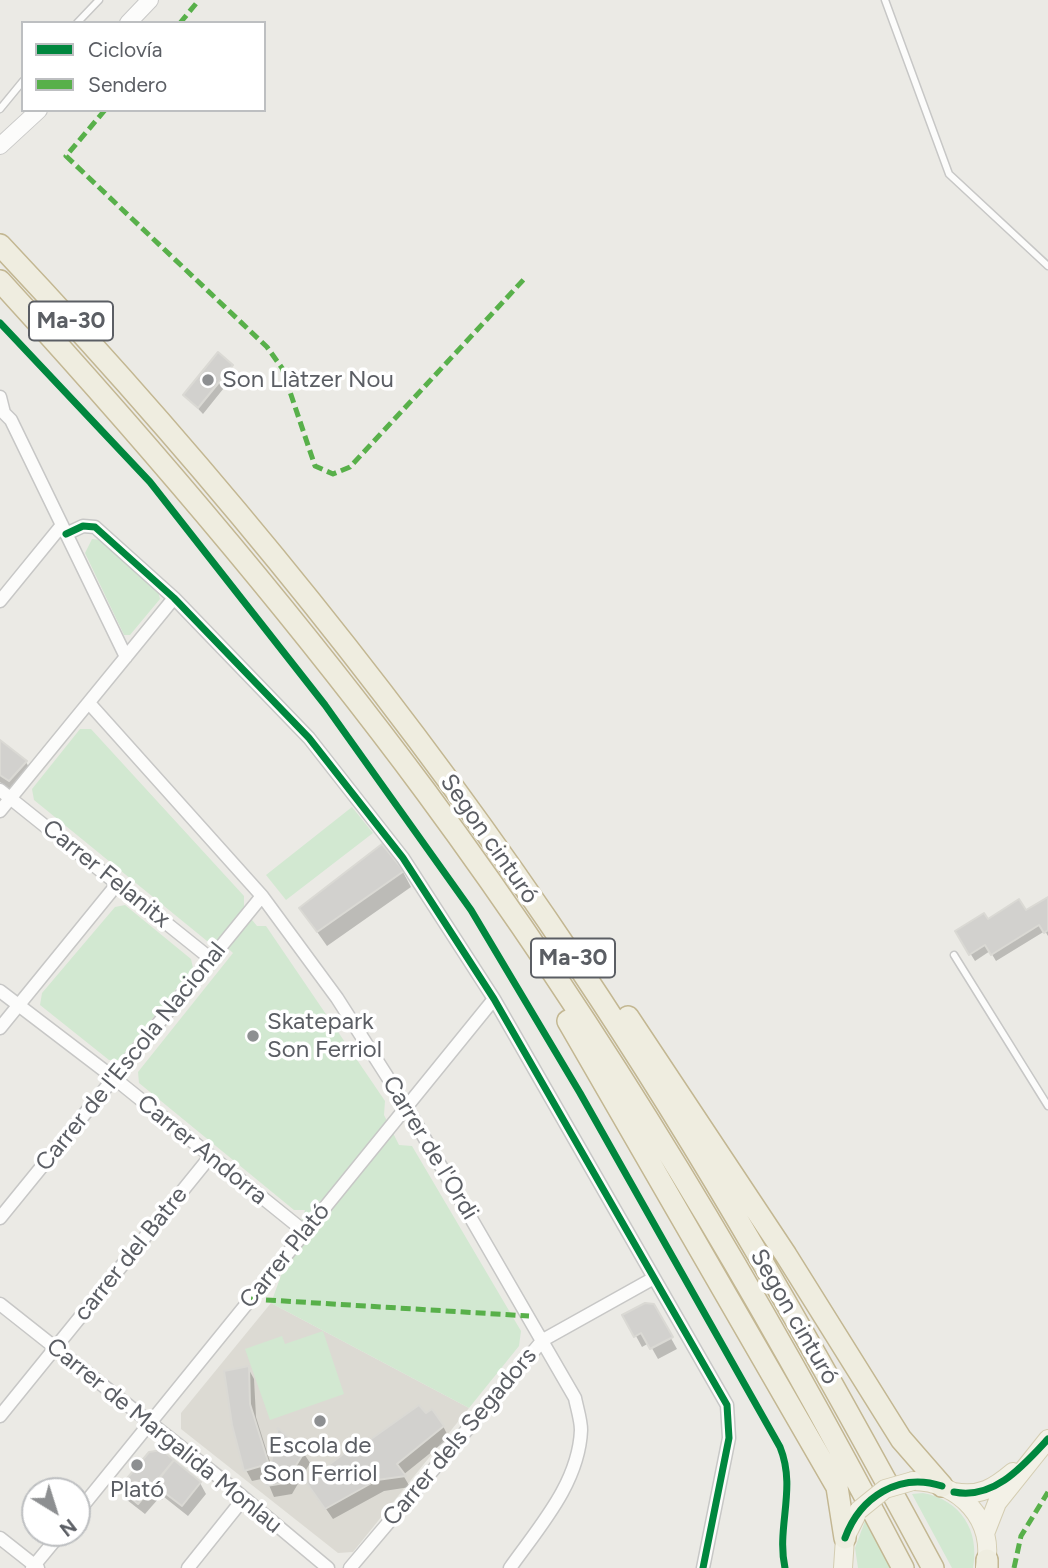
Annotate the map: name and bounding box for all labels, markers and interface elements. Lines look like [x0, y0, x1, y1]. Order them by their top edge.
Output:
legend [21, 21, 266, 112]
text: Ciclovía [88, 37, 162, 62]
text: Sendero [88, 72, 167, 97]
road number: Ma-30 [29, 302, 113, 340]
place label: Son Llàtzer Nou [222, 366, 394, 394]
marker: Son Llàtzer Nou [200, 372, 216, 388]
street label: Segon cinturó [434, 769, 544, 909]
street label: Carrer Felanitx [36, 814, 176, 934]
street label: Carrer de l'Escola Nacional [30, 937, 232, 1177]
road number: Ma-30 [531, 939, 615, 978]
place label: Skatepark Son Ferriol [267, 1008, 382, 1064]
marker: Skatepark Son Ferriol [245, 1028, 261, 1044]
street label: Carrer de l'Ordi [376, 1071, 484, 1225]
street label: Carrer Andorra [131, 1089, 273, 1211]
street label: carrer del Batre [68, 1181, 194, 1327]
street label: Carrer Plató [234, 1197, 336, 1315]
street label: Segon cinturó [744, 1244, 844, 1390]
street label: Carrer de Margalida Monlau [40, 1332, 288, 1540]
street label: Carrer dels Segadors [377, 1342, 543, 1532]
marker: Escola de Son Ferriol [312, 1413, 328, 1429]
place label: Escola de Son Ferriol [263, 1432, 377, 1488]
marker: Plató [129, 1457, 145, 1473]
place label: Plató [110, 1476, 164, 1504]
north arrow [21, 1477, 91, 1547]
text: N [55, 1514, 81, 1541]

